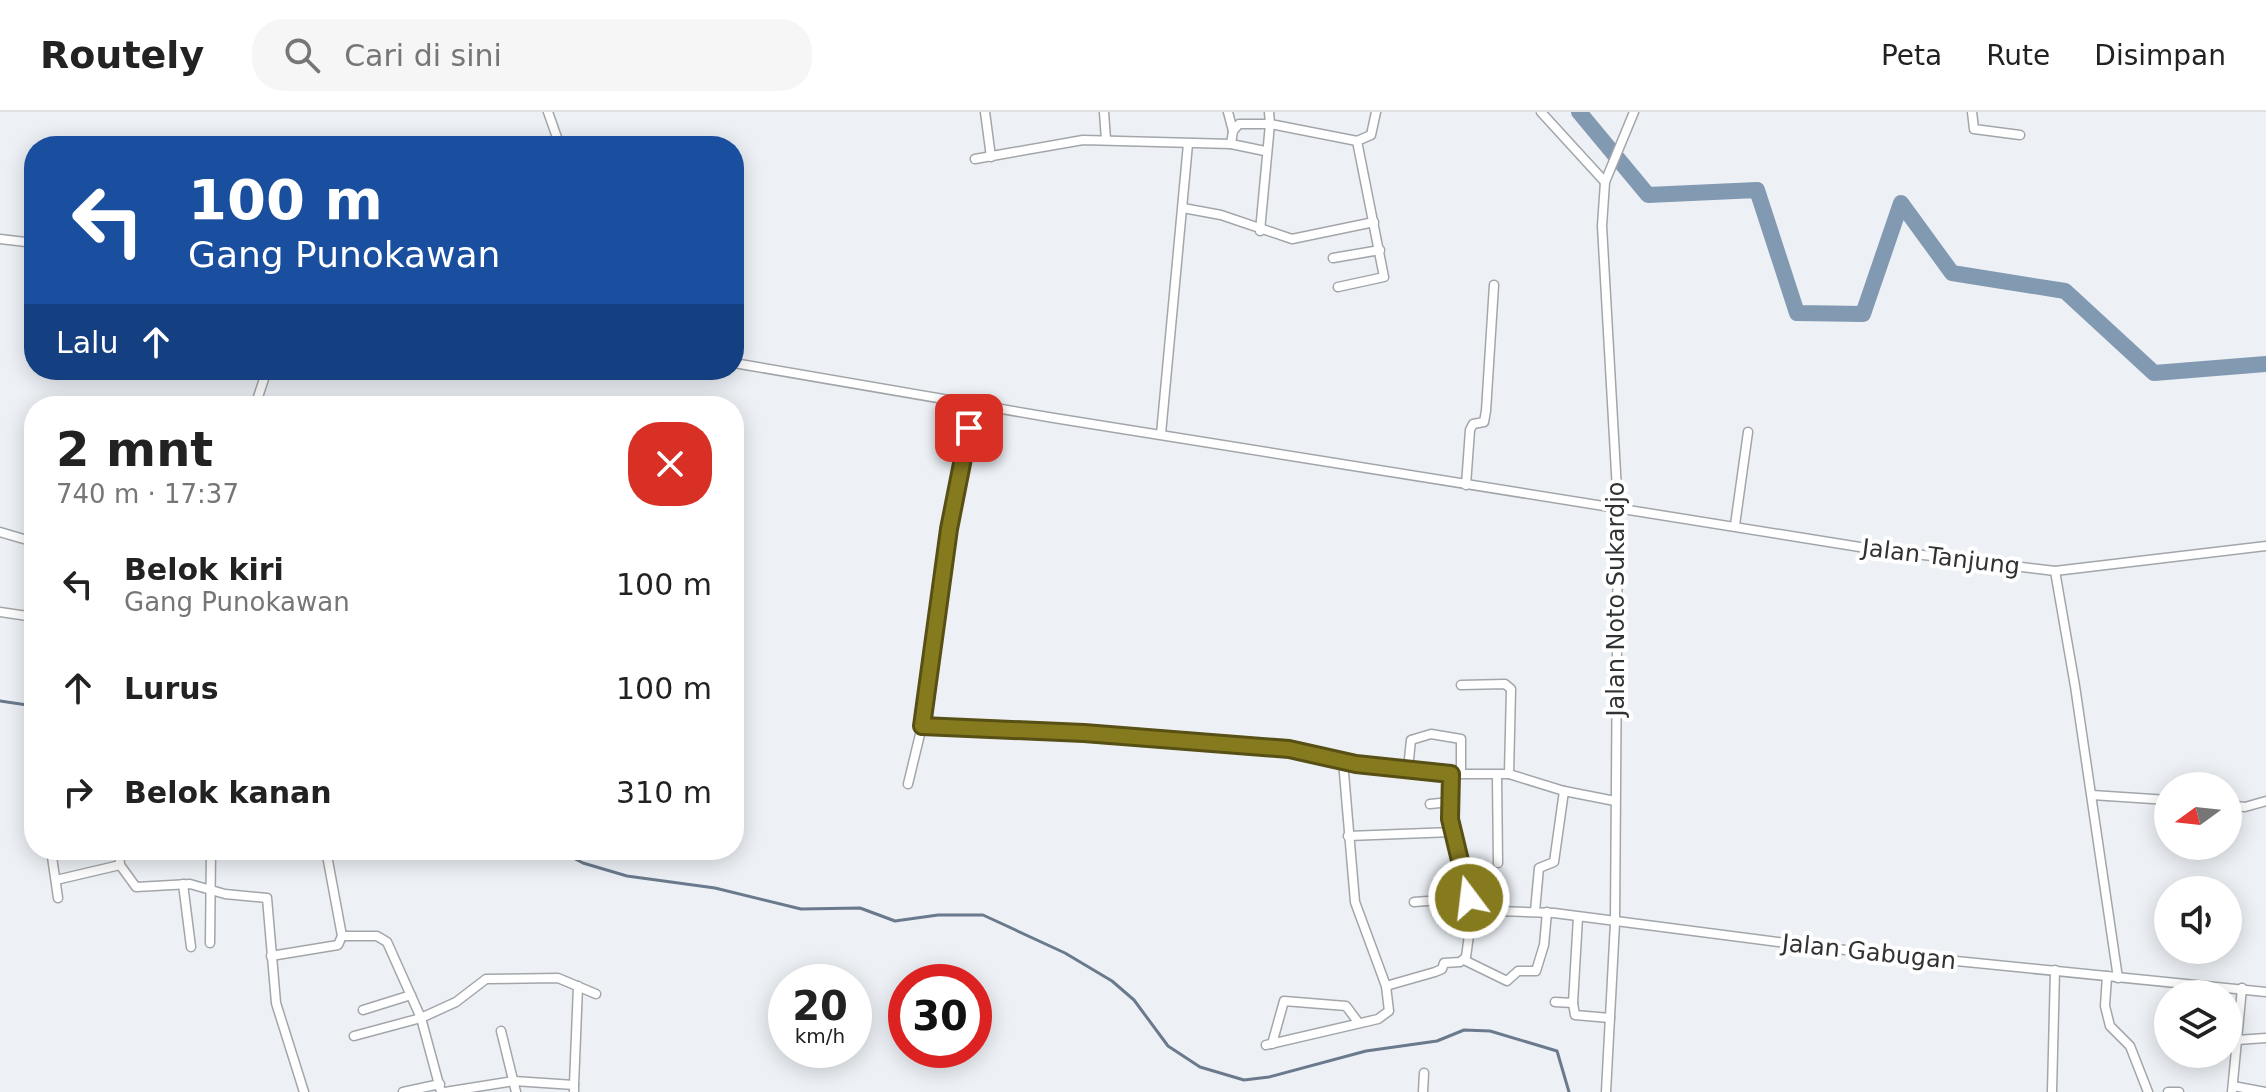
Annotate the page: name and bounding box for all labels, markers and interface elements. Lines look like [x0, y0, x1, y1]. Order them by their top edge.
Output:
search box [252, 19, 812, 91]
text: Routely [40, 33, 204, 77]
icon: search [280, 33, 324, 77]
text: Cari di sini [344, 38, 502, 73]
text: Peta [1881, 39, 1942, 72]
text: Rute [1986, 39, 2050, 72]
text: Disimpan [2094, 39, 2226, 72]
text: 100 m [188, 167, 383, 232]
icon: left [56, 168, 160, 272]
text: Gang Punokawan [188, 234, 500, 275]
icon: ahead [134, 320, 178, 364]
text: Lalu [56, 325, 118, 360]
pin [935, 394, 1003, 462]
icon: arrive [947, 406, 991, 450]
text: 2 mnt [56, 421, 213, 477]
button: close [628, 422, 712, 506]
text: 740 m · 17:37 [56, 479, 239, 509]
street label: Jalan Noto Sukardjo [1602, 481, 1630, 719]
street label: Jalan Tanjung [1858, 533, 2022, 581]
text: Belok kiri [124, 552, 284, 587]
icon: left [56, 562, 100, 606]
text: 100 m [616, 567, 712, 602]
text: Gang Punokawan [124, 587, 350, 617]
icon: ahead [56, 666, 100, 710]
text: Lurus [124, 671, 218, 706]
text: 100 m [616, 671, 712, 706]
icon: right [56, 770, 100, 814]
north arrow [2154, 772, 2242, 860]
map controls [2154, 772, 2242, 1068]
text: Belok kanan [124, 775, 332, 810]
text: 310 m [616, 775, 712, 810]
position arrow [1427, 856, 1511, 940]
button: sound [2154, 876, 2242, 964]
street label: Jalan Gabugan [1779, 929, 1957, 975]
speed limit sign: 30 [888, 964, 992, 1068]
button: layers [2154, 980, 2242, 1068]
text: 20 [792, 983, 848, 1029]
text: km/h [795, 1024, 845, 1048]

